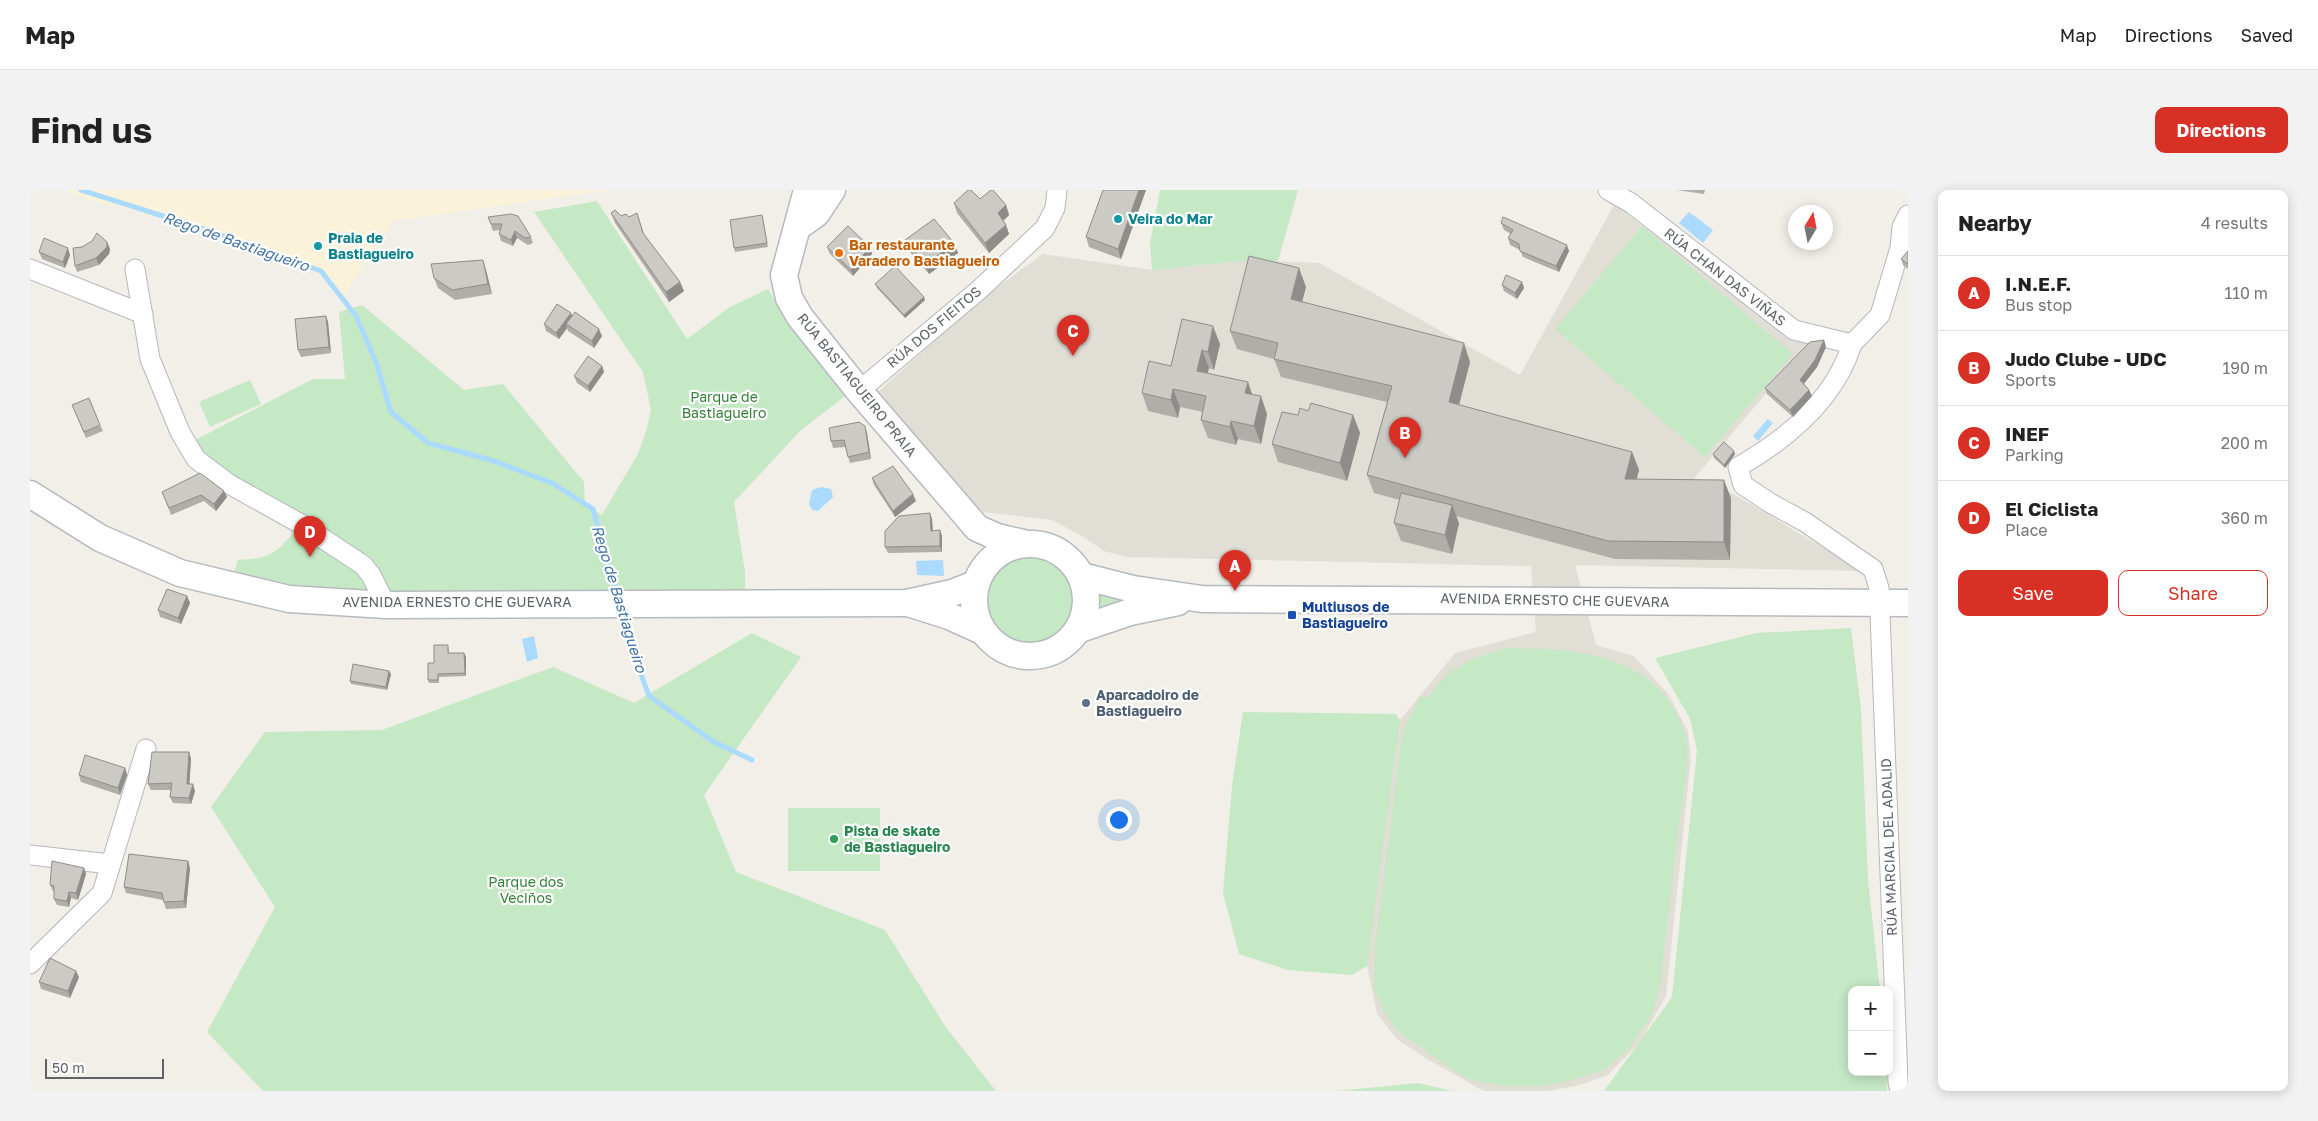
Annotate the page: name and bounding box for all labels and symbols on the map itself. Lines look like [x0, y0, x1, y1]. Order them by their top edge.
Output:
north arrow [1788, 205, 1833, 250]
water label: Rego de Bastiagueiro [161, 208, 313, 276]
place label: Veira do Mar [1128, 210, 1213, 227]
marker: Veira do Mar [1112, 213, 1124, 225]
street label: RÚA CHAN DAS VIÑAS [1661, 224, 1790, 329]
place label: Praia de Bastiagueiro [328, 229, 414, 262]
place label: Bar restaurante Varadero Bastiagueiro [849, 236, 1000, 269]
marker: Praia de Bastiagueiro [312, 240, 324, 252]
marker: Bar restaurante Varadero Bastiagueiro [833, 247, 845, 259]
street label: RÚA DOS FIEITOS [883, 282, 984, 371]
street label: RÚA BASTIAGUEIRO PRAIA [794, 310, 921, 460]
pin: C [1057, 315, 1089, 356]
park label: Parque de Bastiagueiro [682, 388, 766, 421]
pin: B [1389, 417, 1421, 458]
pin: D [294, 516, 326, 557]
water label: Rego de Bastiagueiro [588, 523, 651, 676]
pin: A [1219, 550, 1251, 591]
street label: AVENIDA ERNESTO CHE GUEVARA [1440, 589, 1670, 610]
street label: AVENIDA ERNESTO CHE GUEVARA [342, 593, 572, 610]
place label: Multiusos de Bastiagueiro [1302, 598, 1389, 631]
marker: Multiusos de Bastiagueiro [1286, 609, 1298, 621]
place label: Aparcadoiro de Bastiagueiro [1096, 686, 1199, 719]
marker: Aparcadoiro de Bastiagueiro [1080, 697, 1092, 709]
street label: RÚA MARCIAL DEL ADALID [1877, 758, 1900, 936]
your location [1106, 807, 1132, 833]
place label: Pista de skate de Bastiagueiro [844, 822, 950, 855]
marker: Pista de skate de Bastiagueiro [828, 833, 840, 845]
park label: Parque dos Veciños [488, 873, 564, 906]
scale bar [45, 1056, 164, 1079]

